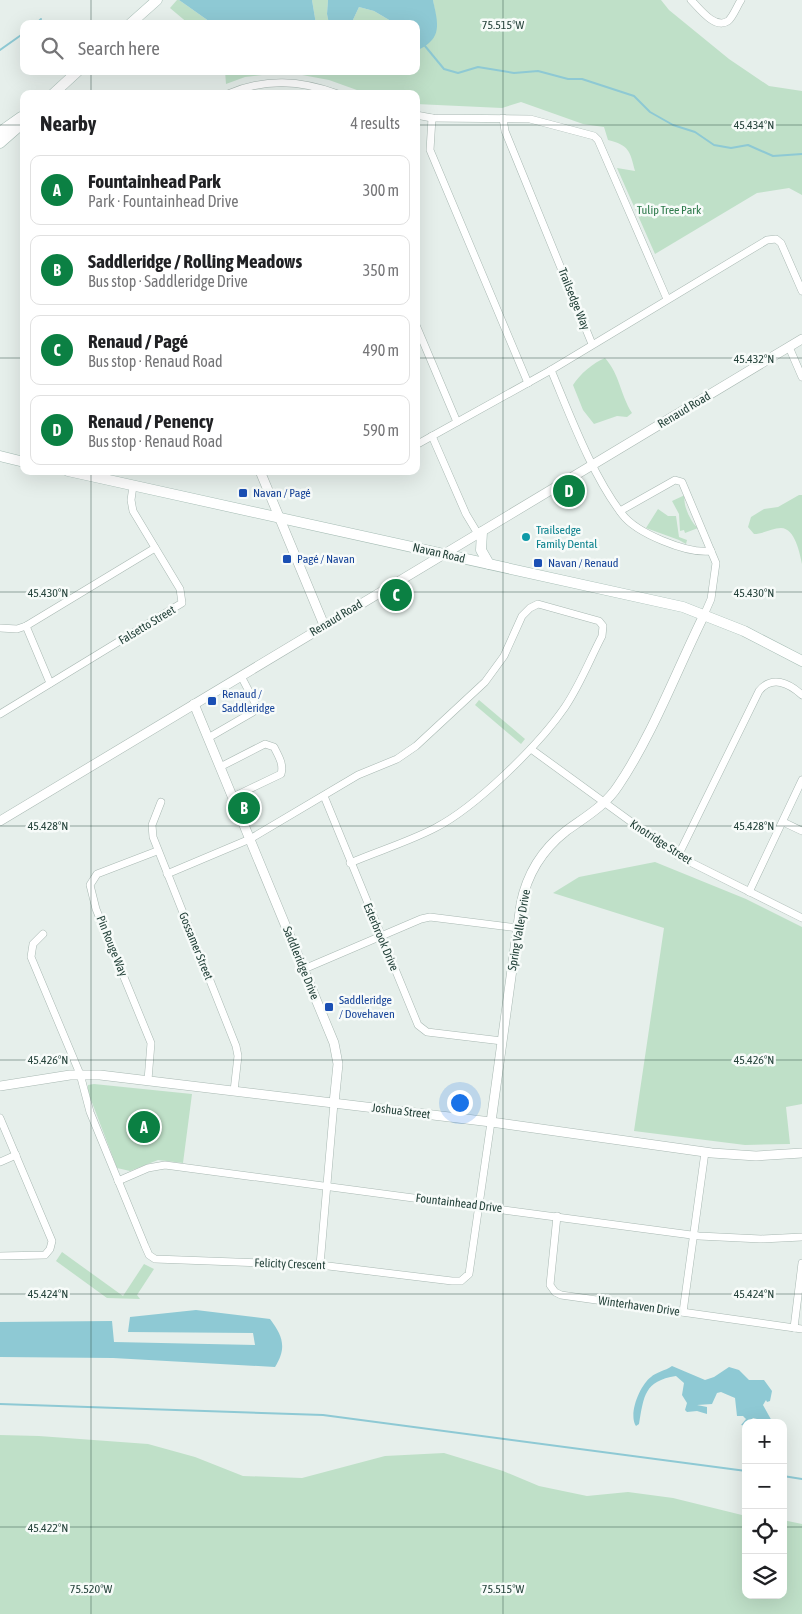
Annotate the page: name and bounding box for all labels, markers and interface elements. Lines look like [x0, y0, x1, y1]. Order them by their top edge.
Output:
text: 75.515°W [482, 18, 524, 32]
search box [20, 20, 420, 75]
icon: search [38, 34, 66, 62]
text: Search here [78, 37, 160, 59]
text: Nearby [40, 111, 96, 135]
text: 4 results [350, 114, 400, 132]
text: 45.434°N [734, 118, 774, 132]
text: Fountainhead Park [88, 170, 221, 192]
text: A [53, 181, 61, 199]
text: 300 m [363, 181, 399, 199]
text: Park · Fountainhead Drive [88, 192, 238, 210]
park label: Tulip Tree Park [637, 203, 702, 217]
text: Saddleridge / Rolling Meadows [88, 250, 302, 272]
text: B [53, 261, 61, 279]
text: 350 m [363, 261, 399, 279]
street label: Trailsedge Way [555, 266, 593, 332]
text: Bus stop · Saddleridge Drive [88, 272, 248, 290]
text: Renaud / Pagé [88, 330, 188, 352]
text: C [53, 341, 61, 359]
text: 490 m [363, 341, 399, 359]
text: Bus stop · Renaud Road [88, 352, 223, 370]
text: 45.432°N [734, 352, 774, 366]
street label: Renaud Road [655, 389, 713, 431]
text: Renaud / Penency [88, 410, 214, 432]
text: D [53, 421, 61, 439]
text: 590 m [363, 421, 399, 439]
text: Bus stop · Renaud Road [88, 432, 223, 450]
pin: D [553, 472, 585, 510]
place label: Navan / Pagé [253, 486, 311, 500]
marker: Navan / Pagé [237, 487, 249, 499]
place label: Trailsedge Family Dental [536, 523, 598, 551]
marker: Trailsedge Family Dental [520, 531, 532, 543]
street label: Navan Road [411, 540, 467, 566]
place label: Pagé / Navan [297, 552, 355, 566]
marker: Pagé / Navan [281, 553, 293, 565]
place label: Navan / Renaud [548, 556, 619, 570]
marker: Navan / Renaud [532, 557, 544, 569]
pin: C [380, 576, 412, 614]
text: 45.430°N [28, 586, 68, 600]
text: 45.430°N [734, 586, 774, 600]
street label: Renaud Road [307, 597, 365, 639]
street label: Falsetto Street [116, 602, 178, 647]
place label: Renaud / Saddleridge [222, 687, 275, 715]
marker: Renaud / Saddleridge [206, 695, 218, 707]
pin: B [228, 789, 260, 827]
street label: Knotridge Street [627, 817, 695, 868]
text: 45.428°N [28, 819, 68, 833]
text: 45.428°N [734, 819, 774, 833]
street label: Spring Valley Drive [505, 888, 533, 972]
street label: Esterbrook Drive [360, 901, 402, 973]
street label: Gossamer Street [176, 910, 216, 982]
street label: Pin Rouge Way [93, 914, 131, 978]
street label: Saddleridge Drive [280, 924, 322, 1002]
place label: Saddleridge / Dovehaven [339, 993, 395, 1021]
marker: Saddleridge / Dovehaven [323, 1001, 335, 1013]
text: 45.426°N [28, 1053, 68, 1067]
text: 45.426°N [734, 1053, 774, 1067]
your location [447, 1090, 473, 1116]
street label: Joshua Street [371, 1100, 432, 1122]
pin: A [128, 1108, 160, 1146]
street label: Fountainhead Drive [415, 1191, 503, 1215]
street label: Felicity Crescent [254, 1256, 326, 1272]
text: 45.424°N [28, 1287, 68, 1301]
text: 45.424°N [734, 1287, 774, 1301]
street label: Winterhaven Drive [597, 1293, 681, 1319]
map controls [742, 1419, 787, 1599]
button: + [742, 1419, 787, 1464]
button: − [742, 1464, 787, 1509]
button: locate [742, 1509, 787, 1554]
text: 45.422°N [28, 1521, 68, 1535]
button: layers [742, 1554, 787, 1599]
text: 75.520°W [70, 1582, 112, 1596]
text: 75.515°W [482, 1582, 524, 1596]

